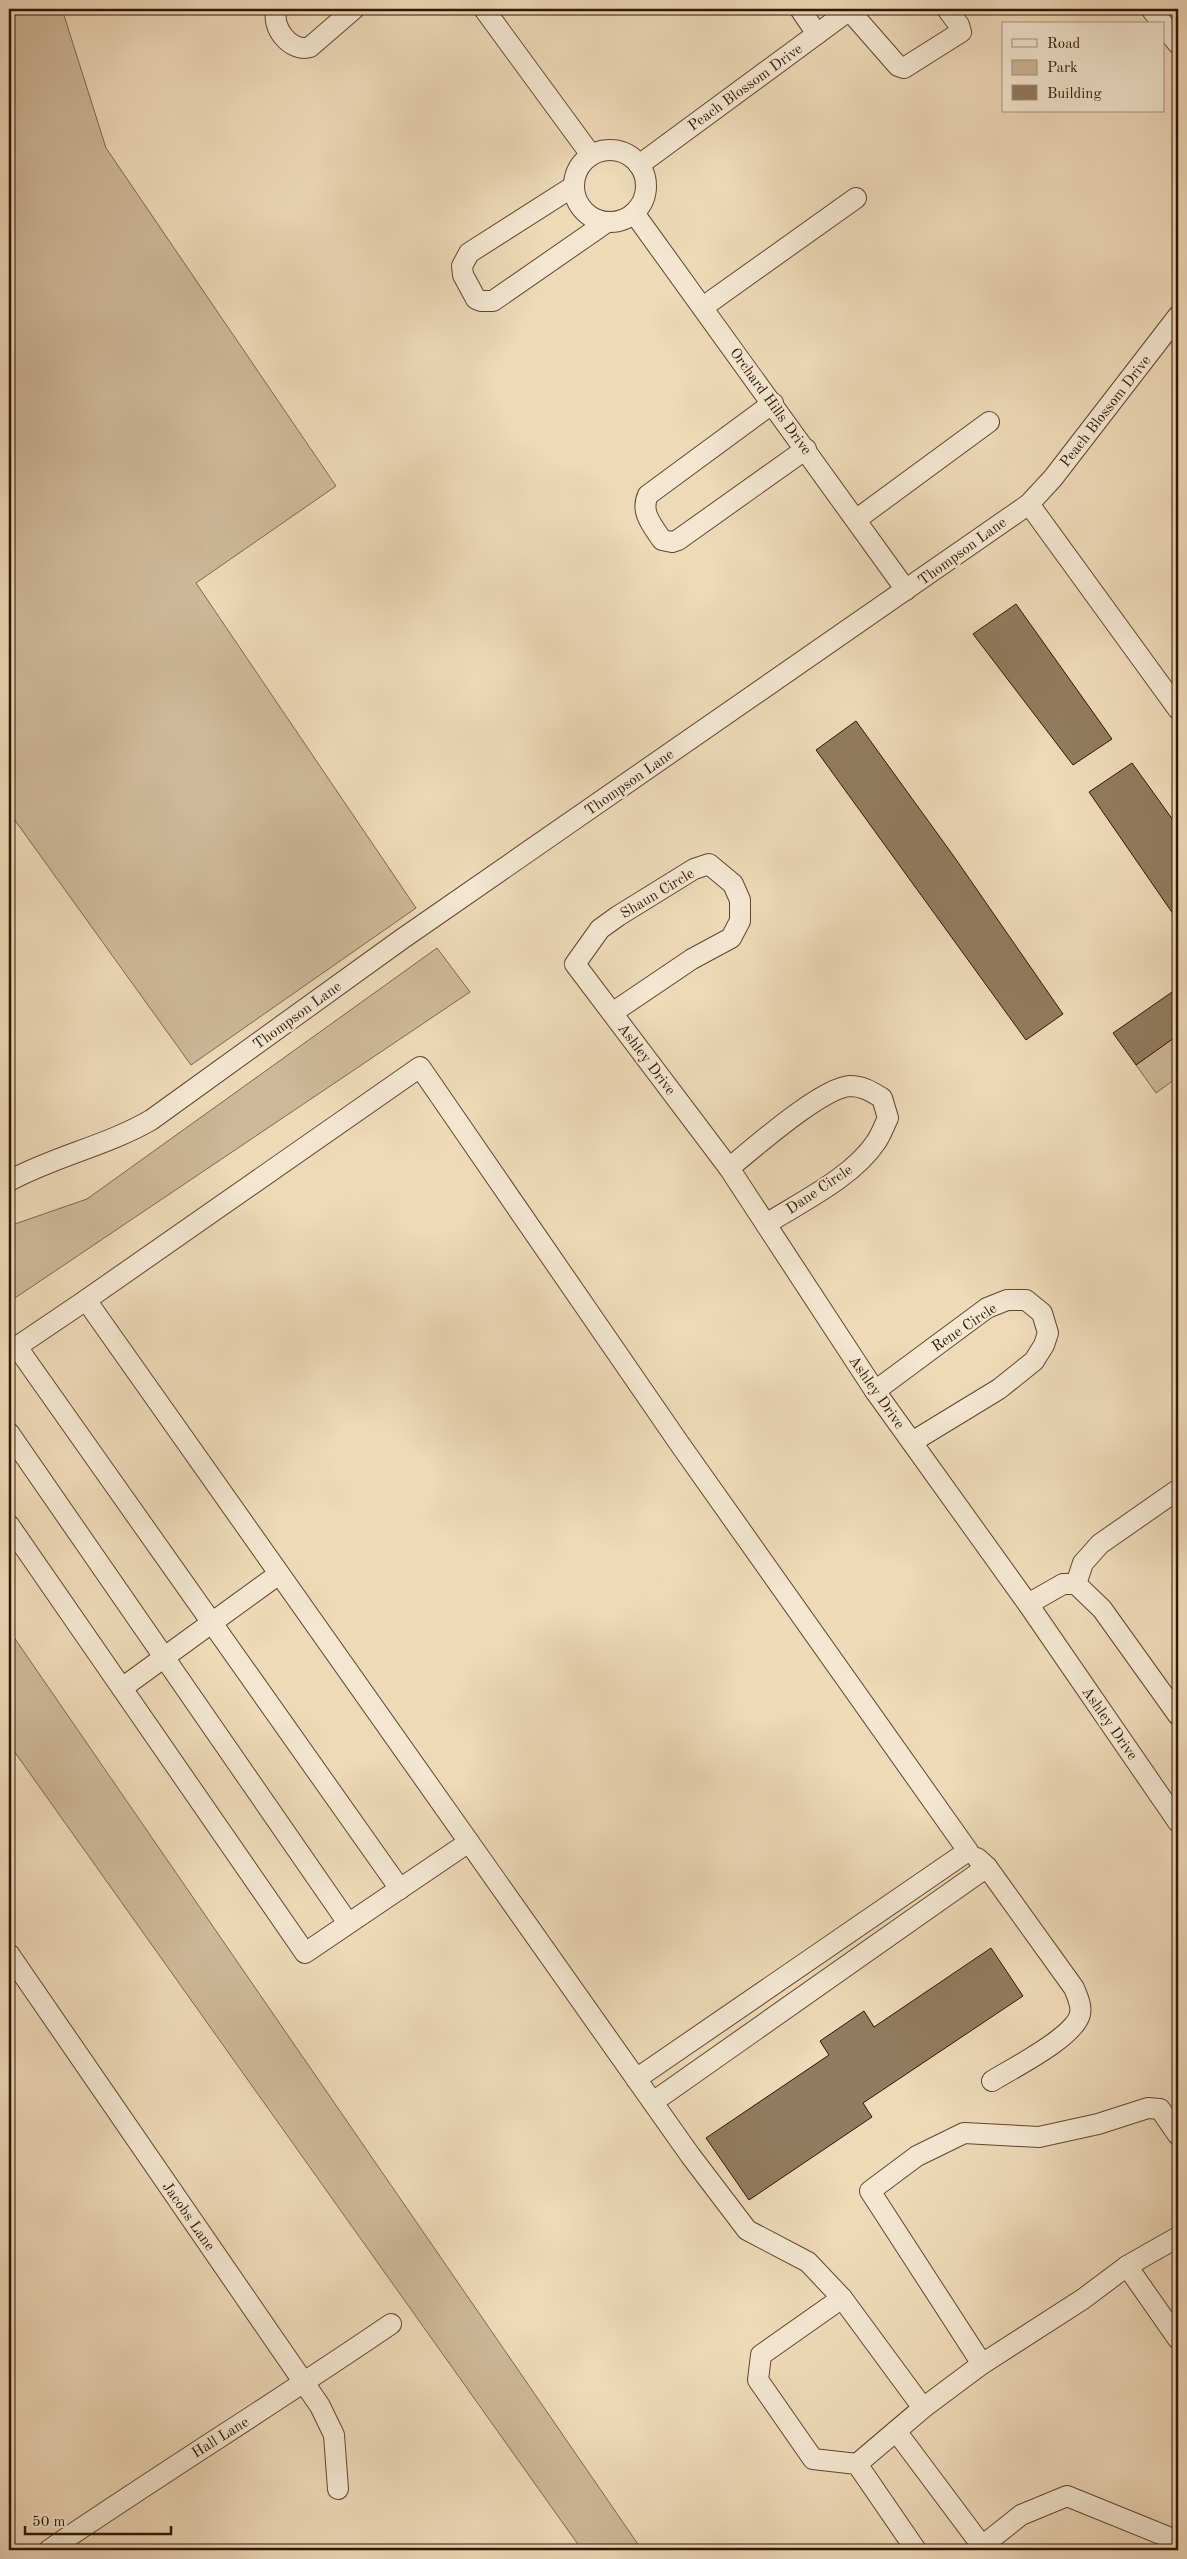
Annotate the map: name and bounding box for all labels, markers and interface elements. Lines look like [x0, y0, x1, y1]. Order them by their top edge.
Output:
legend [1002, 22, 1164, 112]
text: Road [1047, 37, 1081, 52]
street label: Peach Blossom Drive [686, 42, 806, 135]
text: Park [1047, 61, 1078, 76]
text: Building [1047, 87, 1102, 102]
street label: Orchard Hills Drive [726, 346, 813, 458]
street label: Peach Blossom Drive [1058, 353, 1154, 471]
street label: Thompson Lane [916, 515, 1010, 589]
street label: Thompson Lane [583, 747, 677, 819]
street label: Shaun Circle [618, 866, 697, 922]
street label: Thompson Lane [251, 979, 345, 1053]
street label: Ashley Drive [614, 1021, 678, 1099]
street label: Dane Circle [784, 1163, 856, 1218]
street label: Rene Circle [930, 1301, 1000, 1355]
street label: Ashley Drive [845, 1354, 906, 1432]
street label: Ashley Drive [1078, 1685, 1139, 1763]
street label: Jacobs Lane [159, 2180, 217, 2254]
street label: Hall Lane [190, 2415, 252, 2462]
scale bar [25, 2504, 171, 2536]
text: 50 m [32, 2515, 66, 2530]

